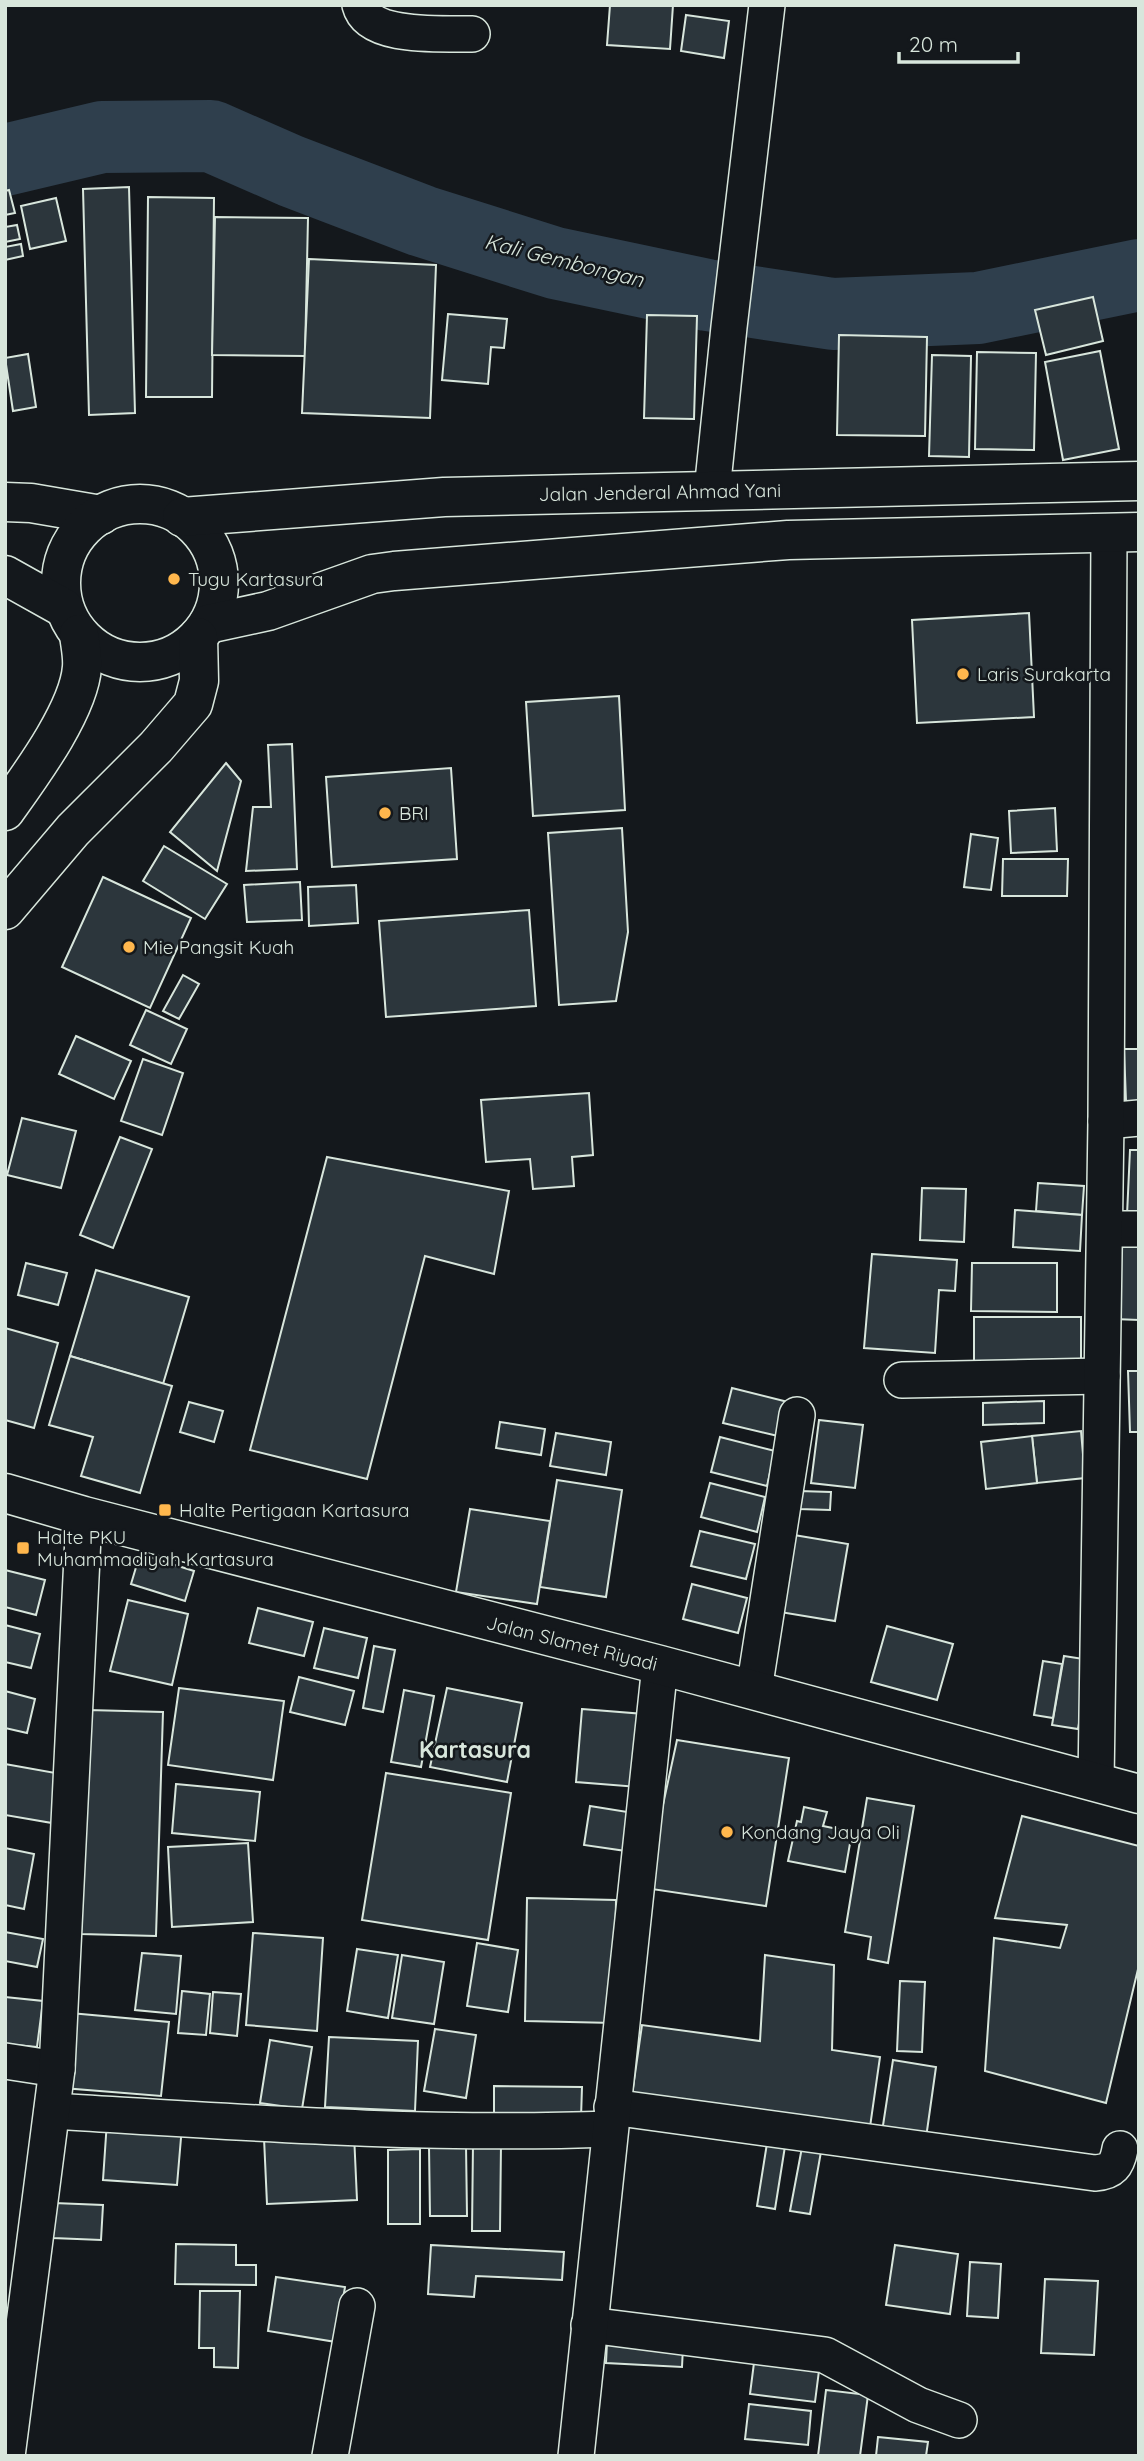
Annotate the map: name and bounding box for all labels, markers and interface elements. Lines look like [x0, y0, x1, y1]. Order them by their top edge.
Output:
scale bar [899, 21, 1018, 65]
text: 20 m [909, 31, 958, 57]
water label: Kali Gembongan [482, 228, 647, 293]
street label: Jalan Jenderal Ahmad Yani [538, 478, 782, 506]
place label: Tugu Kartasura [188, 567, 323, 591]
marker: Tugu Kartasura [166, 571, 182, 587]
place label: Laris Surakarta [977, 662, 1111, 686]
marker: Laris Surakarta [955, 666, 971, 682]
place label: BRI [399, 801, 429, 825]
marker: BRI [377, 805, 393, 821]
place label: Mie Pangsit Kuah [143, 935, 294, 959]
marker: Mie Pangsit Kuah [121, 939, 137, 955]
place label: Halte Pertigaan Kartasura [179, 1498, 410, 1522]
marker: Halte Pertigaan Kartasura [157, 1502, 173, 1518]
place label: Halte PKU Muhammadiyah Kartasura [37, 1525, 274, 1571]
marker: Halte PKU Muhammadiyah Kartasura [15, 1540, 31, 1556]
street label: Jalan Slamet Riyadi [484, 1610, 660, 1676]
district label: Kartasura [419, 1735, 531, 1764]
place label: Kondang Jaya Oli [741, 1820, 900, 1844]
marker: Kondang Jaya Oli [719, 1824, 735, 1840]

